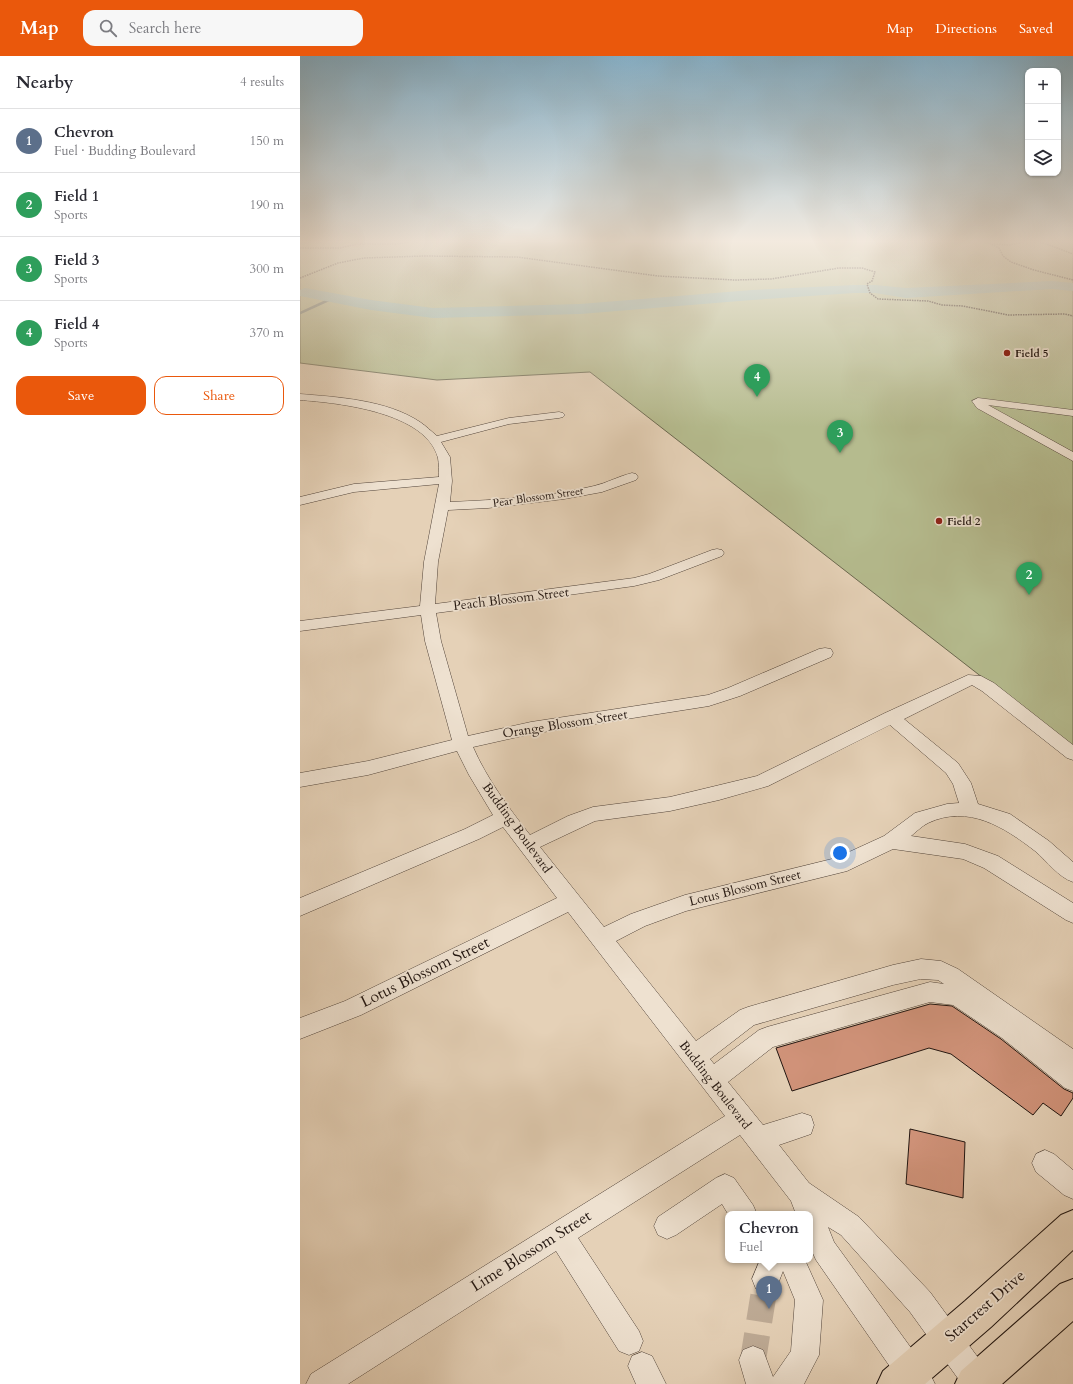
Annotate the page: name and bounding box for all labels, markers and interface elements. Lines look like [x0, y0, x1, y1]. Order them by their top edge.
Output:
search box [83, 10, 363, 46]
text: Map [20, 15, 59, 41]
icon: search [97, 17, 119, 39]
text: Search here [129, 18, 201, 38]
text: Map [887, 19, 913, 38]
text: Directions [935, 19, 997, 38]
text: Saved [1019, 19, 1053, 38]
map controls [1025, 68, 1061, 176]
button: + [1025, 68, 1061, 104]
text: Nearby [16, 71, 73, 94]
text: 4 results [240, 73, 284, 91]
button: − [1025, 104, 1061, 140]
text: Chevron [54, 122, 114, 142]
text: 1 [26, 132, 32, 150]
text: 150 m [250, 132, 284, 150]
button: layers [1025, 140, 1061, 176]
text: Fuel · Budding Boulevard [54, 142, 196, 160]
text: Field 1 [54, 186, 99, 206]
text: 2 [26, 196, 32, 214]
text: 190 m [250, 196, 284, 214]
text: Sports [54, 206, 88, 224]
text: Field 3 [54, 250, 99, 270]
text: 3 [26, 260, 32, 278]
text: 300 m [250, 260, 284, 278]
text: Sports [54, 270, 88, 288]
text: Field 4 [54, 314, 99, 334]
text: 4 [26, 324, 32, 342]
text: 370 m [250, 324, 284, 342]
text: Sports [54, 334, 88, 352]
place label: Field 5 [1015, 346, 1049, 361]
marker: Field 5 [1002, 348, 1012, 358]
pin: 4 [744, 364, 770, 397]
button: Save [16, 376, 146, 415]
button: Share [154, 376, 284, 415]
pin: 3 [827, 420, 853, 453]
street label: Pear Blossom Street [492, 483, 585, 511]
place label: Field 2 [947, 514, 981, 529]
marker: Field 2 [934, 516, 944, 526]
pin: 2 [1016, 562, 1042, 595]
street label: Peach Blossom Street [452, 583, 570, 615]
street label: Orange Blossom Street [501, 705, 629, 743]
street label: Budding Boulevard [478, 779, 556, 877]
your location [830, 843, 850, 863]
street label: Lotus Blossom Street [687, 865, 803, 911]
street label: Lotus Blossom Street [357, 931, 493, 1013]
street label: Budding Boulevard [675, 1037, 755, 1133]
street label: Lime Blossom Street [466, 1205, 596, 1297]
popup [725, 1211, 813, 1263]
text: Chevron [739, 1218, 799, 1238]
text: Fuel [739, 1238, 763, 1256]
street label: Starcrest Drive [940, 1265, 1030, 1347]
pin: 1 [756, 1276, 782, 1309]

